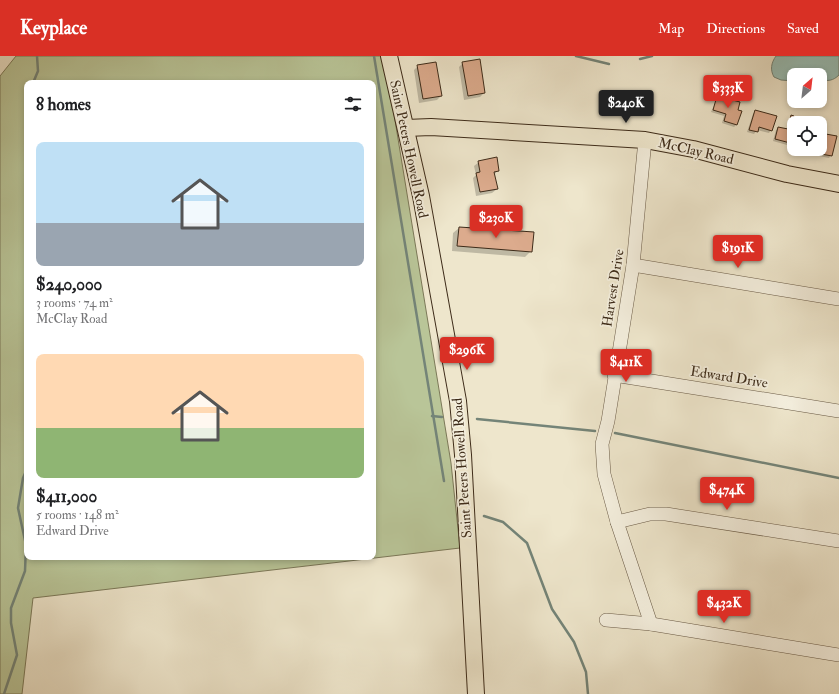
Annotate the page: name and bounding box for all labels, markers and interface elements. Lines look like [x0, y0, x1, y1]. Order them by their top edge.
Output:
text: Keyplace [20, 16, 87, 40]
text: Map [658, 20, 684, 37]
text: Directions [706, 20, 765, 37]
text: Saved [787, 20, 819, 37]
north arrow [787, 68, 827, 108]
map controls [787, 68, 827, 156]
pin: $333K [700, 75, 756, 109]
street label: Saint Peters Howell Road [386, 78, 432, 220]
text: $333K [712, 80, 744, 96]
pin: $240K [598, 90, 654, 124]
icon: filters [342, 93, 364, 115]
text: 8 homes [36, 94, 91, 115]
text: $240K [608, 95, 644, 111]
button: locate [787, 116, 827, 156]
street label: McClay Road [656, 134, 735, 169]
icon: home [164, 168, 236, 240]
pin: $230K [468, 205, 524, 239]
text: $230K [479, 210, 513, 226]
pin: $191K [710, 235, 766, 269]
text: $191K [722, 240, 754, 256]
street label: Harvest Drive [598, 248, 628, 328]
text: $240,000 [36, 274, 102, 295]
text: 3 rooms · 74 m² [36, 295, 113, 311]
text: McClay Road [36, 311, 107, 327]
pin: $296K [439, 337, 495, 371]
text: $296K [449, 342, 485, 358]
pin: $411K [598, 349, 654, 383]
text: $411K [610, 354, 642, 370]
street label: Edward Drive [689, 362, 769, 392]
icon: home [164, 380, 236, 452]
street label: Saint Peters Howell Road [449, 397, 475, 539]
pin: $474K [699, 477, 755, 511]
text: $474K [709, 482, 745, 498]
text: $411,000 [36, 486, 97, 507]
text: 5 rooms · 148 m² [36, 507, 119, 523]
text: Edward Drive [36, 523, 109, 539]
pin: $432K [696, 590, 752, 624]
text: $432K [706, 595, 742, 611]

